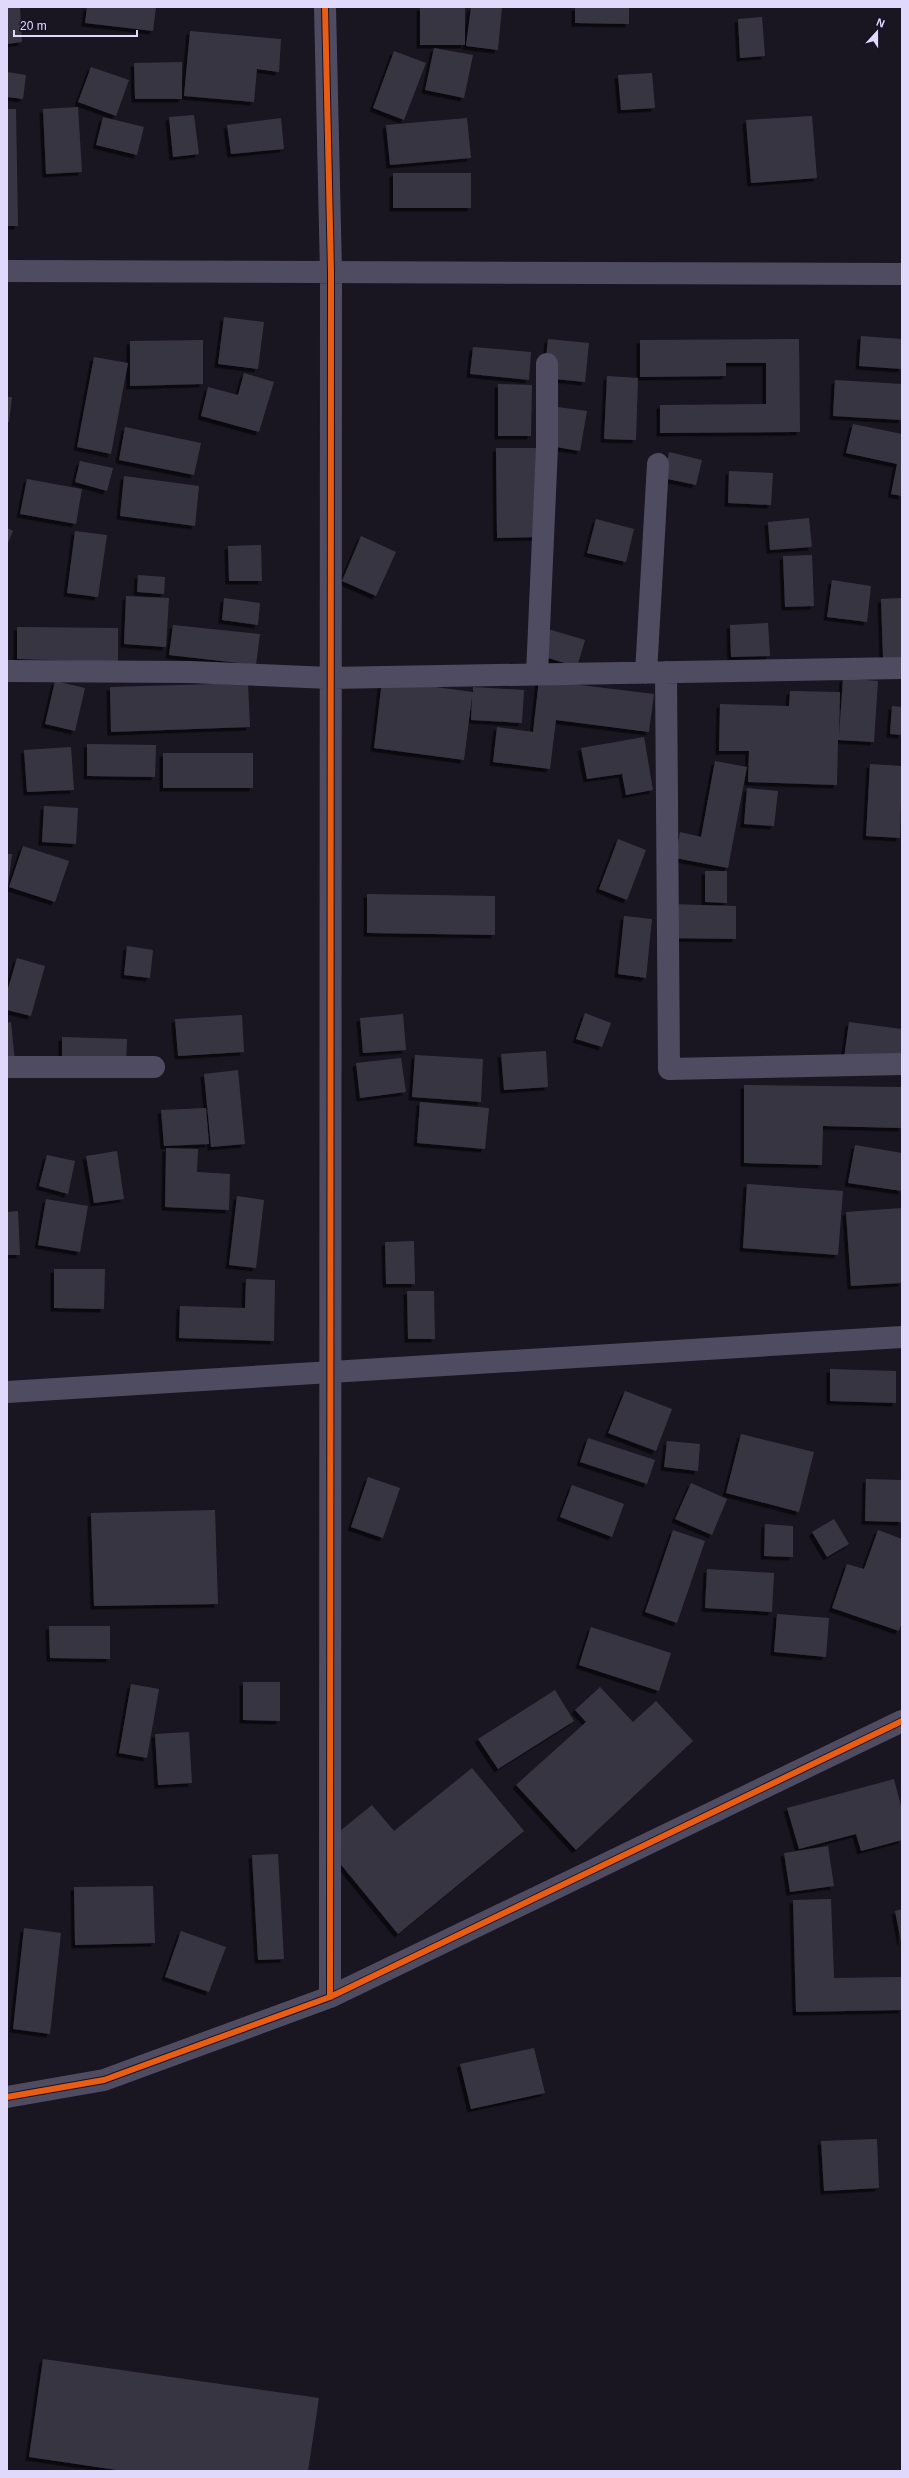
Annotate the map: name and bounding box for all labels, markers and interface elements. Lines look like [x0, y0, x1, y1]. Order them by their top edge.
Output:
scale bar [14, 12, 137, 38]
north arrow [857, 12, 897, 52]
text: N [875, 16, 886, 30]
text: 20 m [20, 19, 47, 33]

